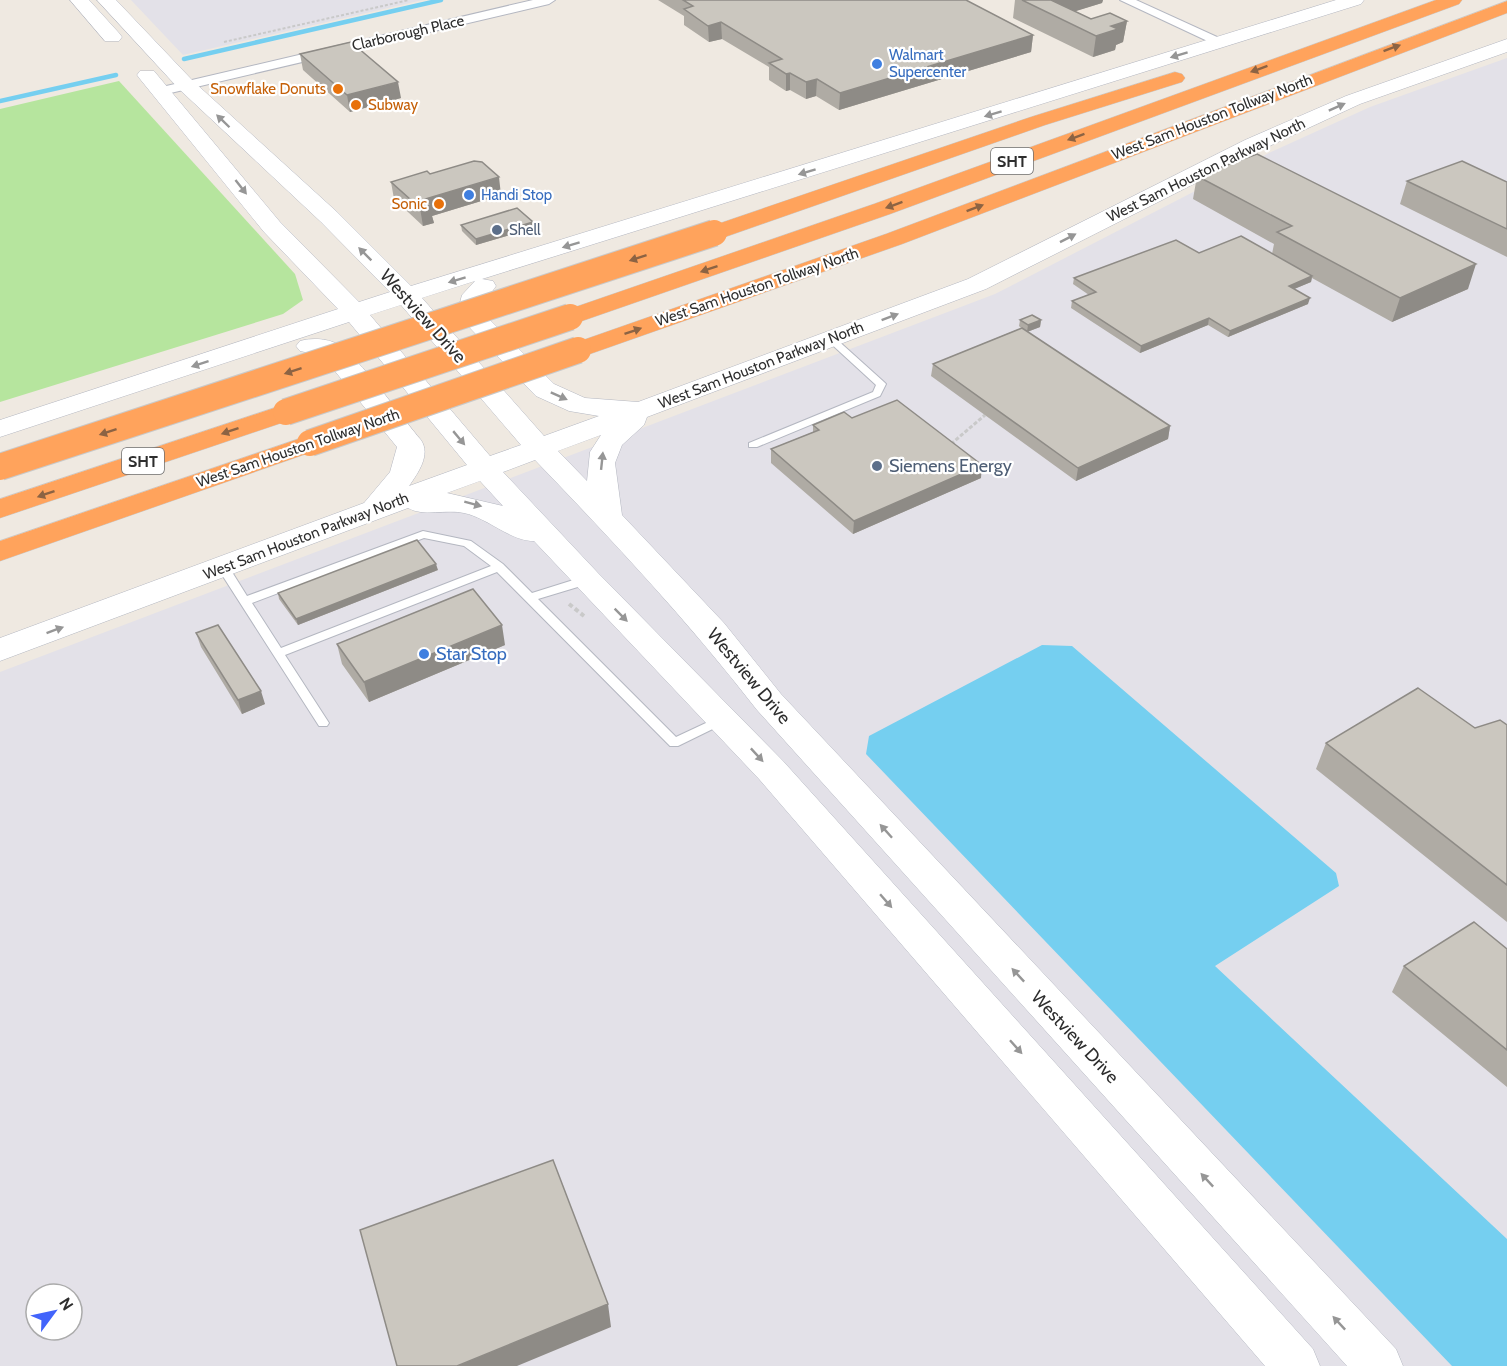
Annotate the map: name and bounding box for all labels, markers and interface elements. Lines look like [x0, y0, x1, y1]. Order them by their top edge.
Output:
street label: Clarborough Place [350, 11, 466, 55]
one-way arrow [1383, 43, 1401, 52]
place label: Walmart Supercenter [889, 46, 966, 81]
one-way arrow [1170, 51, 1188, 61]
marker: Walmart Supercenter [870, 57, 884, 71]
one-way arrow [1250, 65, 1268, 74]
street label: West Sam Houston Tollway North [1109, 70, 1315, 164]
place label: Snowflake Donuts [210, 80, 326, 98]
marker: Snowflake Donuts [331, 82, 345, 96]
place label: Subway [368, 96, 418, 114]
marker: Subway [349, 98, 363, 112]
one-way arrow [1329, 102, 1347, 112]
one-way arrow [984, 110, 1002, 119]
one-way arrow [216, 114, 230, 128]
street label: West Sam Houston Parkway North [1104, 114, 1308, 226]
one-way arrow [1067, 133, 1085, 142]
road number: SHT [991, 148, 1033, 174]
one-way arrow [798, 168, 816, 177]
one-way arrow [234, 180, 246, 195]
place label: Handi Stop [481, 186, 552, 204]
marker: Handi Stop [462, 188, 476, 202]
place label: Sonic [392, 195, 427, 213]
marker: Sonic [432, 197, 446, 211]
one-way arrow [884, 200, 902, 210]
one-way arrow [966, 203, 984, 212]
place label: Shell [509, 221, 541, 239]
marker: Shell [490, 223, 504, 237]
one-way arrow [1059, 234, 1076, 243]
one-way arrow [562, 241, 580, 251]
street label: West Sam Houston Tollway North [653, 244, 861, 330]
one-way arrow [358, 247, 372, 261]
one-way arrow [629, 254, 647, 263]
street label: Westview Drive [375, 265, 471, 367]
one-way arrow [700, 265, 718, 275]
one-way arrow [448, 276, 466, 285]
one-way arrow [881, 312, 899, 322]
street label: West Sam Houston Parkway North [656, 317, 866, 413]
one-way arrow [624, 326, 642, 336]
one-way arrow [191, 360, 209, 370]
one-way arrow [284, 367, 302, 377]
one-way arrow [550, 391, 568, 401]
street label: West Sam Houston Tollway North [194, 405, 402, 491]
one-way arrow [221, 427, 239, 437]
one-way arrow [99, 428, 117, 437]
one-way arrow [453, 430, 466, 446]
road number: SHT [122, 448, 164, 474]
one-way arrow [597, 452, 607, 471]
place label: Siemens Energy [889, 455, 1012, 477]
marker: Siemens Energy [870, 459, 884, 473]
street label: West Sam Houston Parkway North [201, 488, 411, 584]
one-way arrow [37, 489, 55, 499]
one-way arrow [463, 500, 482, 510]
one-way arrow [614, 608, 628, 622]
street label: Westview Drive [703, 624, 795, 728]
one-way arrow [46, 625, 64, 635]
place label: Star Stop [436, 643, 507, 665]
marker: Star Stop [417, 647, 431, 661]
one-way arrow [750, 747, 763, 762]
one-way arrow [879, 823, 893, 838]
one-way arrow [879, 893, 892, 908]
one-way arrow [1011, 967, 1025, 982]
street label: Westview Drive [1027, 986, 1123, 1088]
one-way arrow [1009, 1039, 1022, 1054]
one-way arrow [1200, 1172, 1214, 1187]
north arrow [24, 1282, 84, 1342]
text: N [55, 1294, 77, 1314]
one-way arrow [1333, 1316, 1346, 1331]

